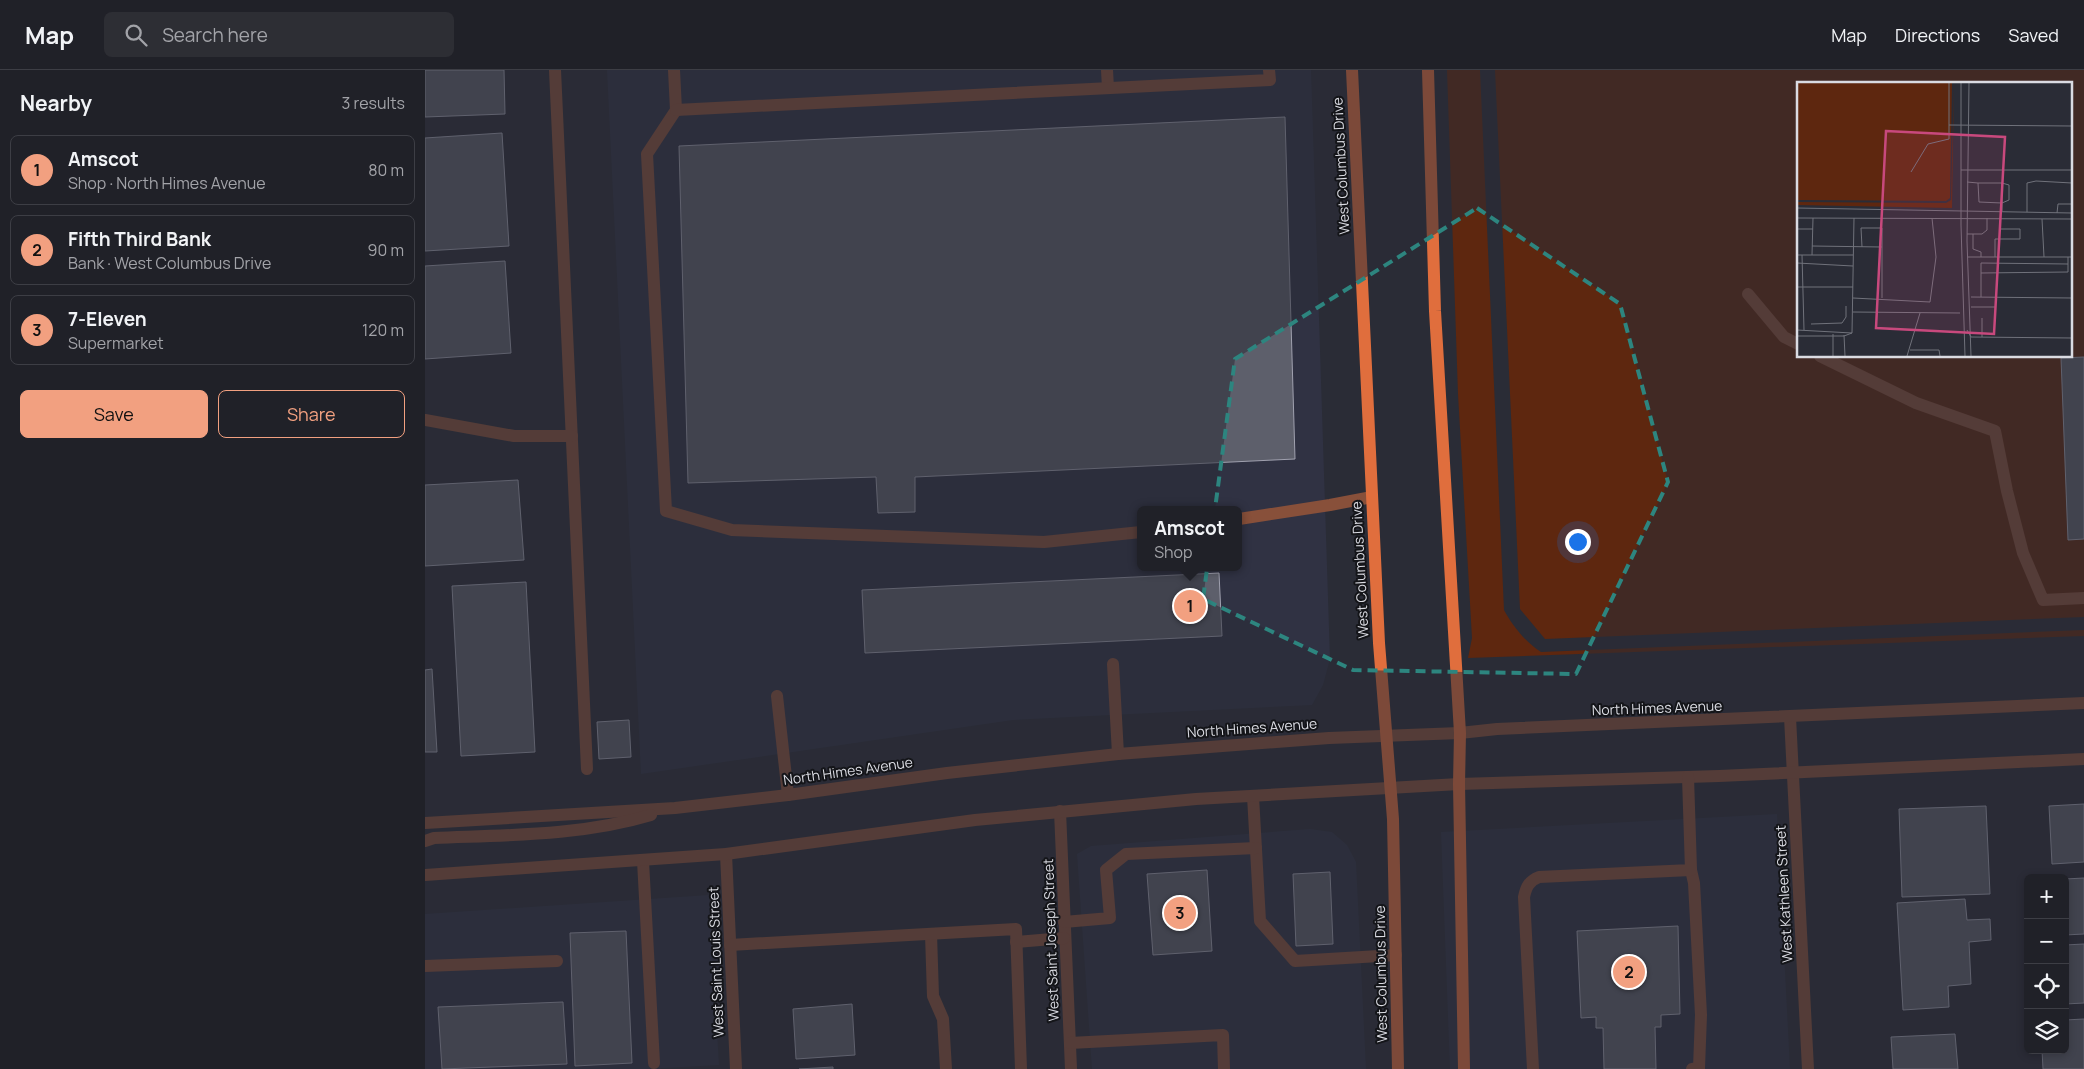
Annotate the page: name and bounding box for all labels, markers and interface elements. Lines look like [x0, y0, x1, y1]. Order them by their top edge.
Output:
search box [104, 12, 454, 57]
text: Map [25, 18, 74, 51]
icon: search [122, 21, 150, 49]
text: Search here [162, 22, 268, 48]
text: Map [1831, 23, 1867, 47]
text: Directions [1895, 23, 1980, 47]
text: Saved [2008, 23, 2059, 47]
inset map [1797, 82, 2071, 358]
text: Nearby [20, 89, 92, 117]
text: 3 results [342, 92, 405, 114]
street label: West Columbus Drive [1327, 97, 1354, 235]
text: Amscot [68, 146, 139, 172]
text: 1 [33, 159, 41, 181]
text: 80 m [368, 159, 404, 181]
text: Shop · North Himes Avenue [68, 172, 266, 194]
text: Fifth Third Bank [68, 226, 211, 252]
text: 2 [32, 239, 42, 261]
text: 90 m [368, 239, 404, 261]
text: Bank · West Columbus Drive [68, 252, 271, 274]
text: 7-Eleven [68, 306, 147, 332]
text: 3 [32, 319, 42, 341]
text: 120 m [362, 319, 404, 341]
text: Supermarket [68, 332, 164, 354]
button: Save [20, 390, 208, 438]
button: Share [218, 390, 405, 438]
street label: West Columbus Drive [1346, 501, 1373, 639]
popup [1137, 506, 1242, 571]
text: Amscot [1154, 515, 1225, 541]
your location [1565, 529, 1591, 555]
text: Shop [1154, 541, 1192, 563]
pin: 1 [1174, 587, 1206, 625]
street label: North Himes Avenue [1591, 696, 1723, 719]
street label: North Himes Avenue [1186, 713, 1318, 742]
street label: North Himes Avenue [782, 752, 914, 789]
street label: West Kathleen Street [1770, 824, 1797, 963]
street label: West Saint Joseph Street [1038, 858, 1063, 1022]
map controls [2024, 874, 2069, 1054]
button: + [2024, 874, 2069, 919]
street label: West Saint Louis Street [703, 886, 728, 1038]
pin: 3 [1164, 894, 1196, 932]
street label: West Columbus Drive [1370, 905, 1391, 1043]
button: − [2024, 919, 2069, 964]
pin: 2 [1613, 953, 1645, 991]
button: locate [2024, 964, 2069, 1009]
button: layers [2024, 1009, 2069, 1054]

